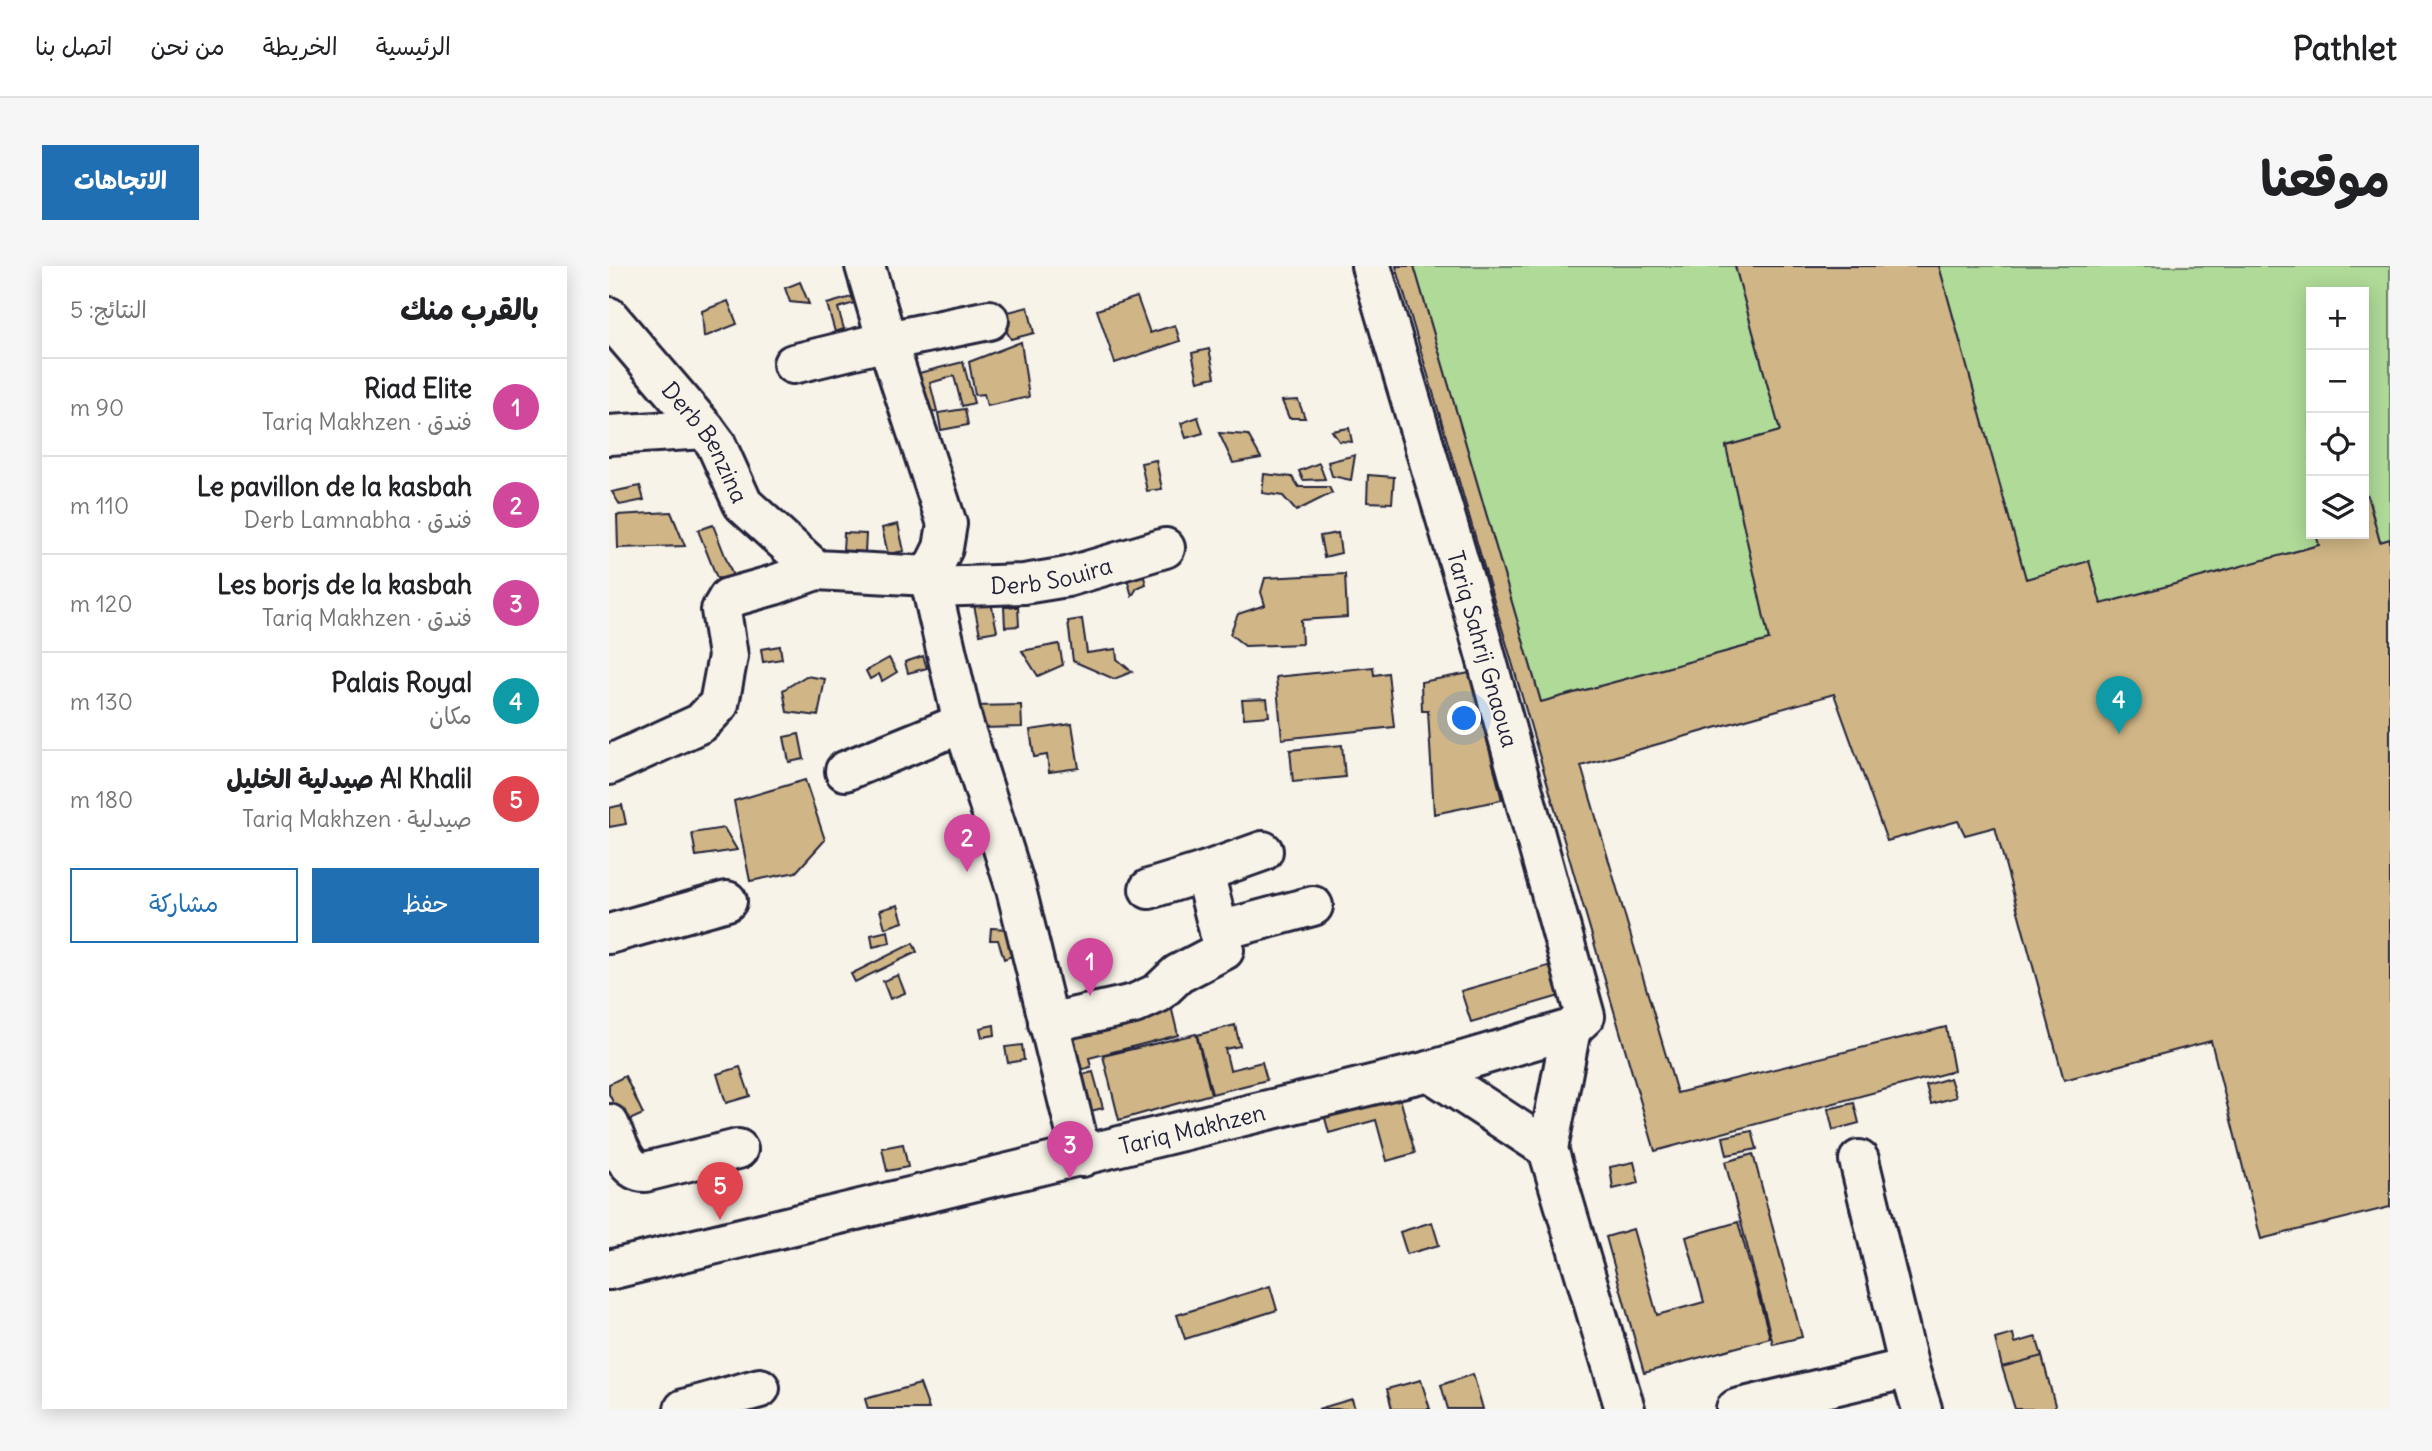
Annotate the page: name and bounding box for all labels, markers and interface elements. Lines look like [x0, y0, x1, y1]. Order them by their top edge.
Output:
text: Pathlet [2293, 27, 2397, 69]
text: اتصل بنا [35, 31, 113, 61]
text: من نحن [151, 31, 225, 61]
text: الخريطة [263, 31, 338, 61]
text: الرئيسية [376, 31, 451, 61]
button: الاتجاهات [42, 145, 199, 220]
text: موقعنا [2260, 148, 2390, 209]
map controls [2306, 287, 2369, 539]
button: + [2306, 287, 2369, 350]
text: بالقرب منك [400, 290, 539, 328]
text: النتائج: 5 [70, 295, 147, 324]
button: − [2306, 350, 2369, 413]
text: Riad Elite [364, 372, 472, 405]
street label: Derb Benzina [656, 375, 755, 507]
text: 90 m [70, 393, 124, 422]
text: 1 [511, 393, 521, 422]
text: فندق · Tariq Makhzen [262, 407, 472, 436]
button: locate [2306, 413, 2369, 476]
text: Le pavillon de la kasbah [197, 470, 472, 503]
button: layers [2306, 476, 2369, 539]
text: 110 m [70, 491, 129, 520]
text: 2 [510, 491, 522, 520]
text: فندق · Derb Lamnabha [244, 505, 472, 534]
street label: Tariq Sahrij Gnaoua [1441, 547, 1525, 751]
street label: Derb Souira [990, 550, 1115, 600]
text: Les borjs de la kasbah [217, 568, 472, 601]
text: 120 m [70, 589, 133, 618]
text: 3 [509, 589, 523, 618]
text: فندق · Tariq Makhzen [262, 603, 472, 632]
text: Palais Royal [331, 666, 472, 699]
pin: 4 [2096, 676, 2142, 734]
text: 130 m [70, 687, 133, 716]
text: 4 [509, 687, 523, 716]
text: مكان [429, 701, 472, 730]
your location [1447, 701, 1481, 735]
text: Al Khalil صيدلية الخليل [226, 762, 472, 795]
text: 180 m [70, 785, 133, 814]
text: 5 [509, 785, 523, 814]
text: صيدلية · Tariq Makhzen [242, 804, 472, 833]
pin: 2 [944, 814, 990, 872]
button: مشاركة [70, 868, 298, 943]
button: حفظ [312, 868, 539, 943]
pin: 1 [1067, 938, 1113, 996]
street label: Tariq Makhzen [1116, 1097, 1268, 1160]
pin: 3 [1047, 1121, 1093, 1179]
pin: 5 [697, 1162, 743, 1220]

